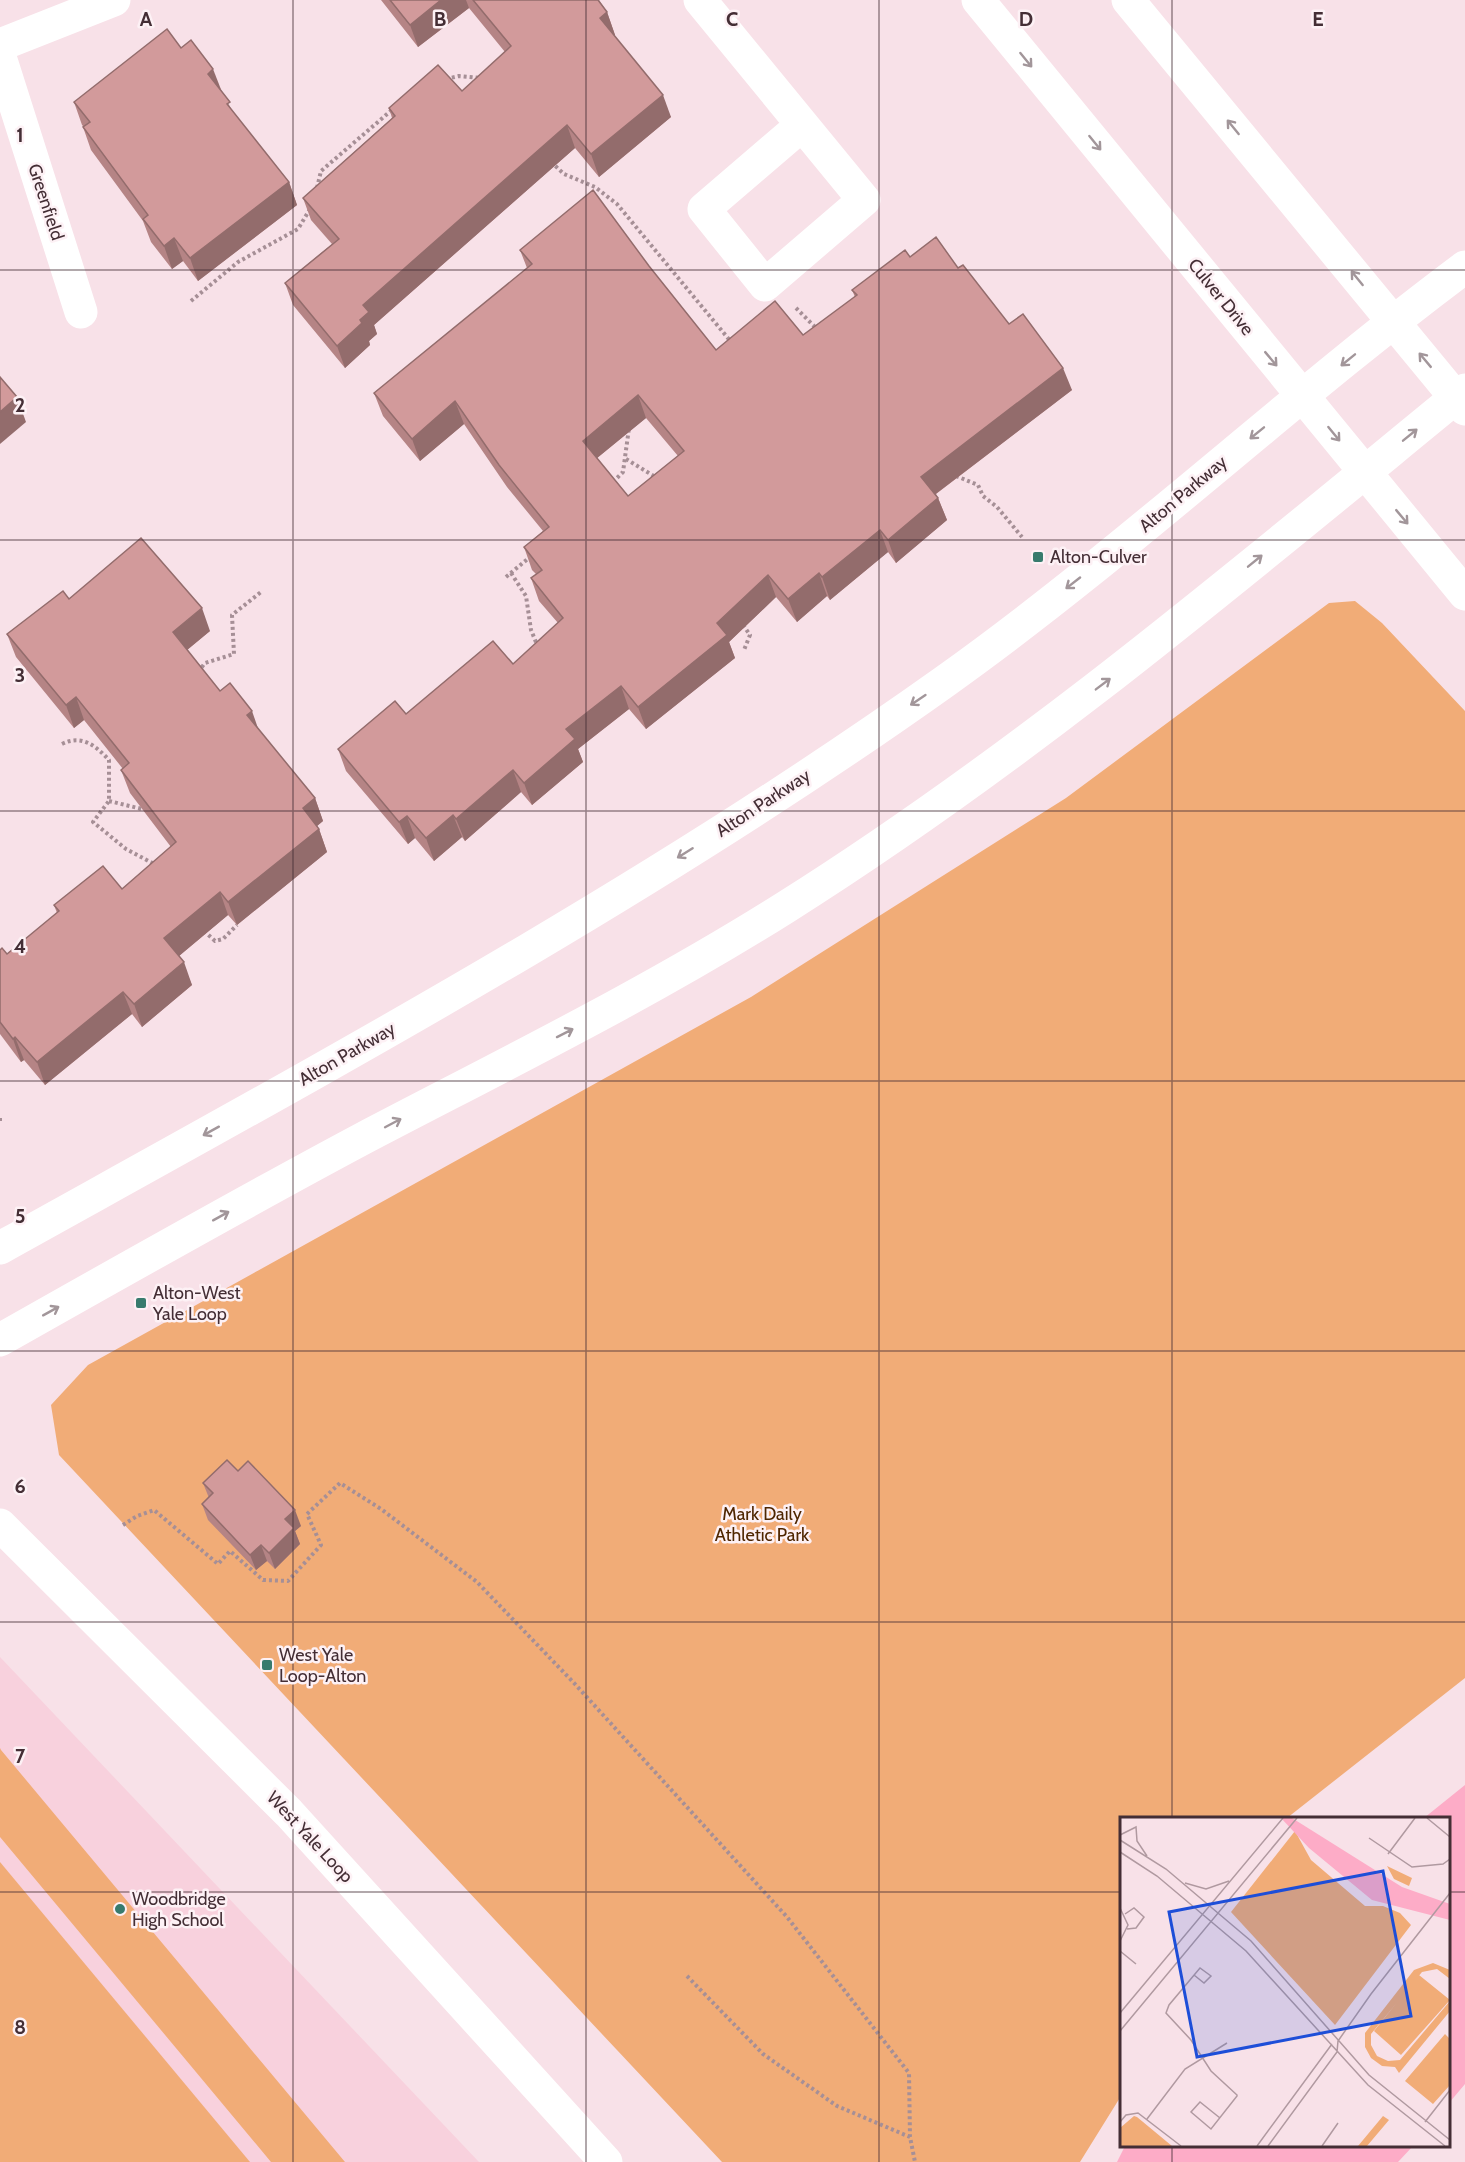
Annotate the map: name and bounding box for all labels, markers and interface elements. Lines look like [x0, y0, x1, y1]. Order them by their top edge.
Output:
text: A [140, 7, 153, 31]
text: B [434, 7, 446, 31]
text: C [726, 7, 738, 31]
text: D [1019, 7, 1033, 31]
text: E [1312, 7, 1324, 31]
one-way arrow [1020, 52, 1033, 68]
one-way arrow [1227, 120, 1240, 136]
text: 1 [16, 123, 24, 147]
one-way arrow [1088, 135, 1101, 151]
street label: Greenfield [23, 161, 69, 243]
street label: Culver Drive [1183, 254, 1259, 340]
one-way arrow [1350, 271, 1364, 286]
one-way arrow [1265, 351, 1278, 367]
one-way arrow [1341, 353, 1357, 366]
one-way arrow [1419, 353, 1432, 369]
text: 2 [15, 393, 25, 417]
one-way arrow [1327, 426, 1340, 442]
one-way arrow [1250, 427, 1266, 440]
one-way arrow [1402, 429, 1418, 442]
street label: Alton Parkway [1135, 451, 1231, 537]
one-way arrow [1395, 509, 1409, 524]
place label: Alton-Culver [1050, 546, 1147, 568]
marker: Alton-Culver [1031, 550, 1045, 564]
one-way arrow [1247, 555, 1263, 568]
one-way arrow [1066, 576, 1082, 589]
text: 3 [15, 663, 25, 687]
one-way arrow [1095, 677, 1111, 690]
one-way arrow [910, 694, 926, 706]
street label: Alton Parkway [712, 764, 814, 842]
one-way arrow [676, 847, 693, 860]
text: 4 [14, 934, 26, 958]
street label: Alton Parkway [295, 1017, 399, 1091]
one-way arrow [556, 1027, 574, 1038]
one-way arrow [383, 1117, 401, 1128]
one-way arrow [203, 1125, 220, 1137]
text: 5 [15, 1204, 25, 1228]
one-way arrow [212, 1210, 230, 1221]
place label: Alton-West Yale Loop [152, 1282, 241, 1325]
marker: Alton-West Yale Loop [134, 1296, 148, 1310]
one-way arrow [42, 1305, 59, 1317]
text: 6 [14, 1474, 26, 1498]
park label: Mark Daily Athletic Park [715, 1503, 810, 1546]
place label: West Yale Loop-Alton [279, 1644, 366, 1687]
marker: West Yale Loop-Alton [260, 1658, 274, 1672]
text: 7 [15, 1744, 26, 1768]
street label: West Yale Loop [262, 1787, 358, 1887]
inset map [1120, 1817, 1450, 2147]
place label: Woodbridge High School [132, 1888, 226, 1931]
marker: Woodbridge High School [113, 1902, 127, 1916]
text: 8 [14, 2015, 26, 2039]

